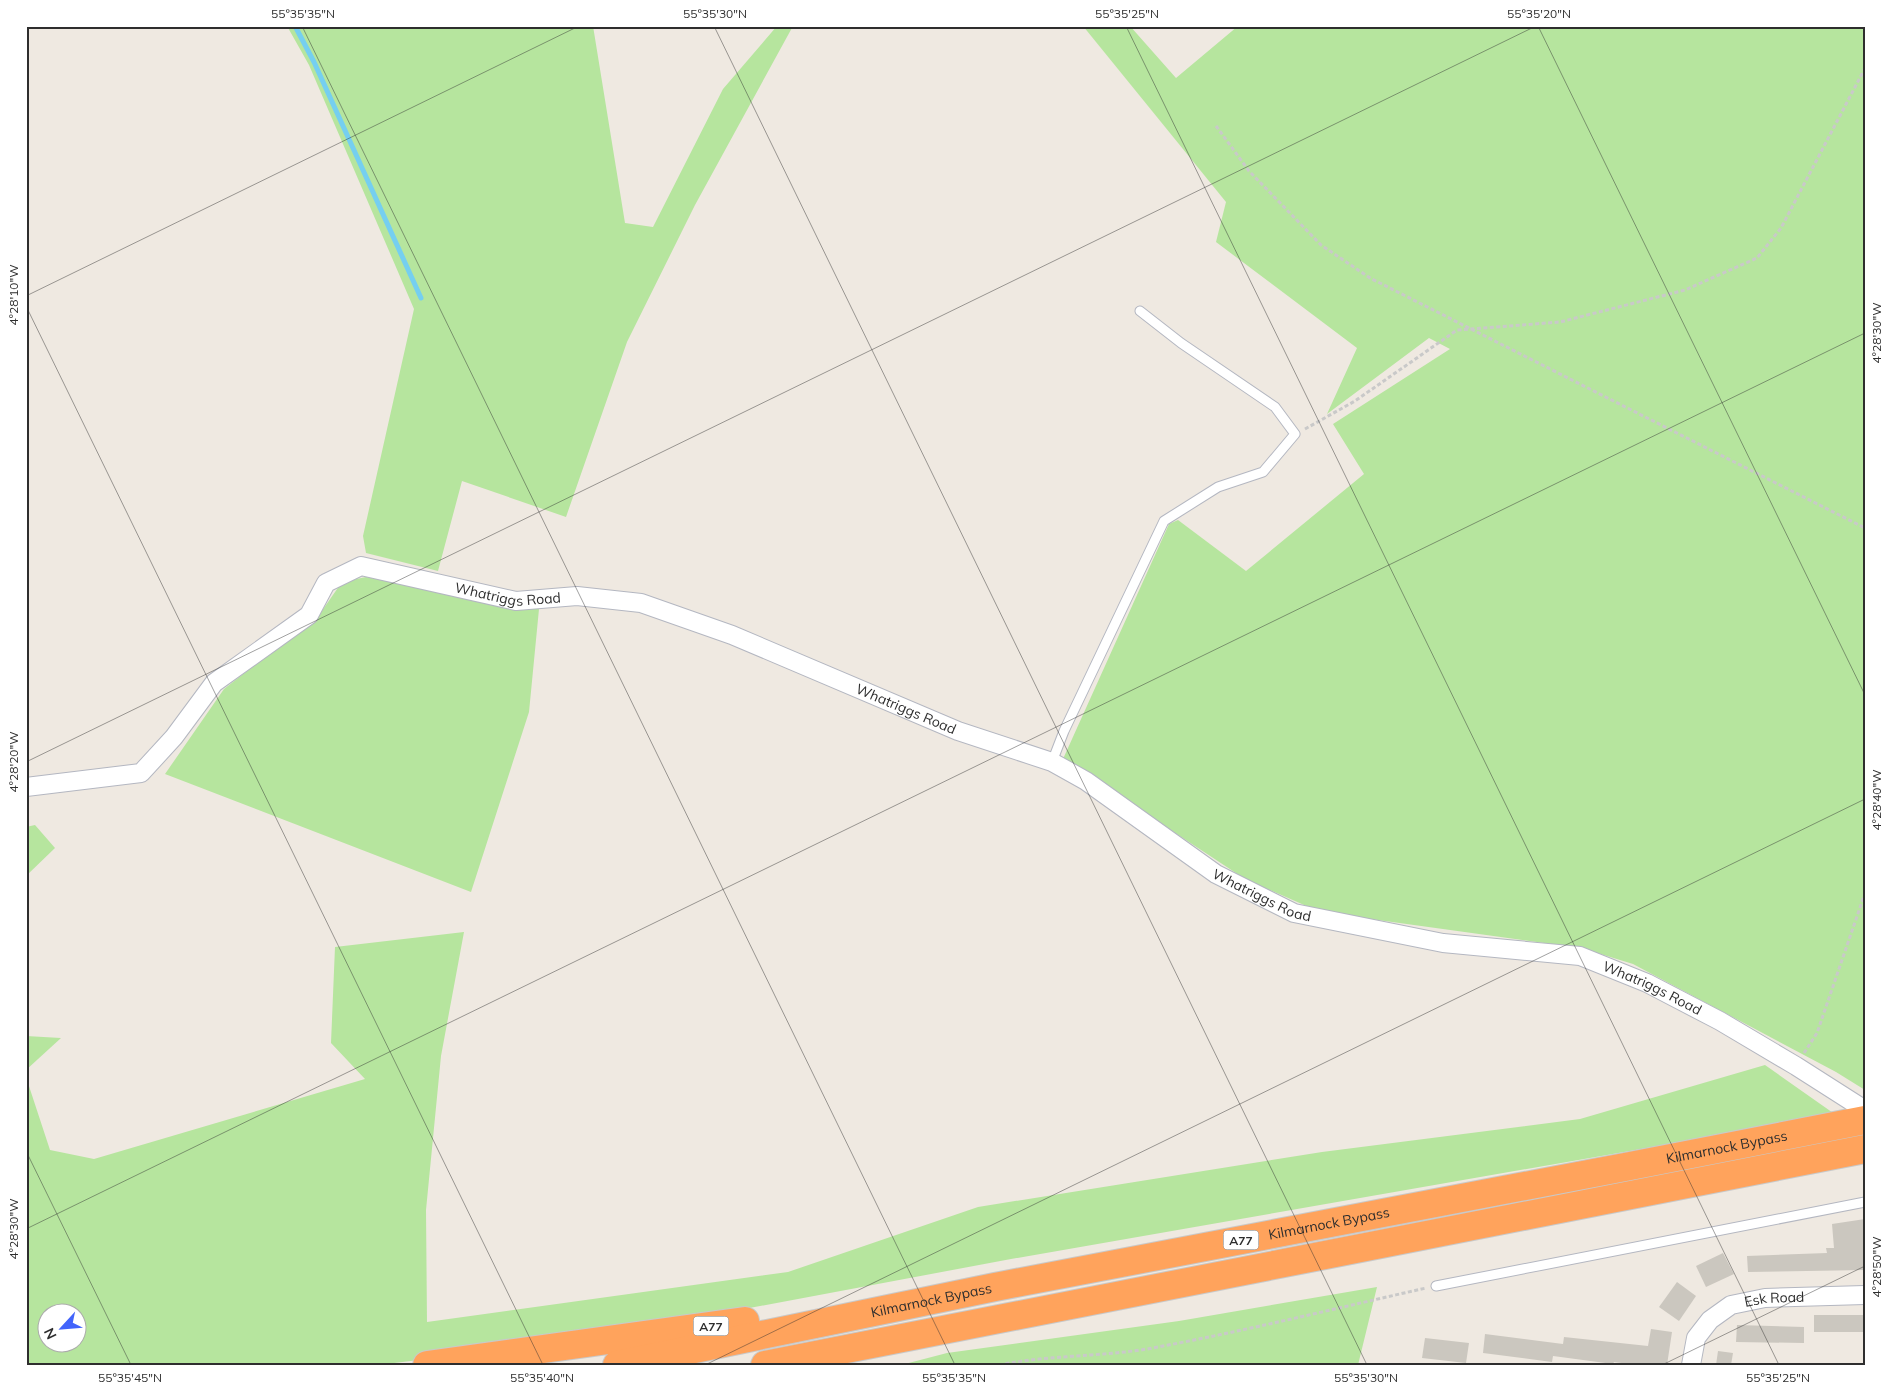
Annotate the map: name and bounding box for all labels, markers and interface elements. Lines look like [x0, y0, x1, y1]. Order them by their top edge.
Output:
text: 55°35'35"N [271, 6, 335, 21]
text: 55°35'30"N [683, 6, 747, 21]
text: 55°35'25"N [1095, 6, 1159, 21]
text: 55°35'20"N [1507, 6, 1571, 21]
text: 4°28'10"W [6, 264, 21, 326]
text: 4°28'30"W [1869, 302, 1884, 364]
street label: Whatriggs Road [453, 578, 562, 610]
street label: Whatriggs Road [853, 680, 959, 738]
text: 4°28'20"W [6, 731, 21, 793]
text: 4°28'40"W [1869, 769, 1884, 831]
street label: Whatriggs Road [1209, 865, 1313, 925]
street label: Whatriggs Road [1600, 957, 1705, 1019]
street label: Kilmarnock Bypass [1665, 1126, 1789, 1168]
text: 4°28'30"W [6, 1198, 21, 1260]
street label: Kilmarnock Bypass [1267, 1203, 1391, 1244]
road number: A77 [1224, 1230, 1258, 1250]
text: 4°28'50"W [1869, 1236, 1884, 1298]
street label: Kilmarnock Bypass [869, 1279, 994, 1321]
street label: Esk Road [1743, 1288, 1805, 1311]
north arrow [38, 1304, 88, 1354]
road number: A77 [694, 1316, 728, 1335]
text: N [40, 1325, 61, 1342]
text: 55°35'45"N [98, 1370, 162, 1385]
text: 55°35'40"N [510, 1370, 574, 1385]
text: 55°35'35"N [922, 1370, 986, 1385]
text: 55°35'30"N [1334, 1370, 1398, 1385]
text: 55°35'25"N [1746, 1370, 1810, 1385]

